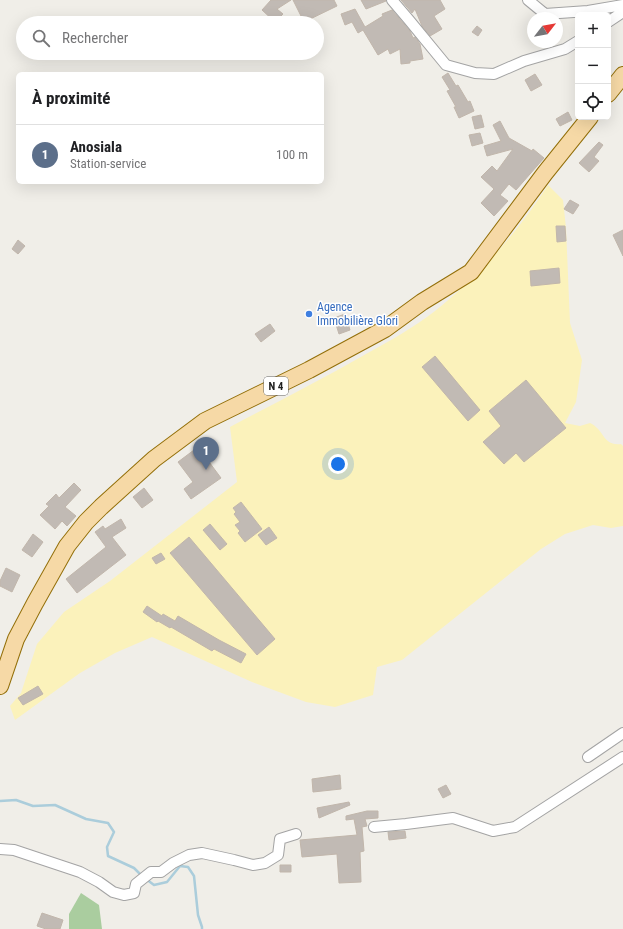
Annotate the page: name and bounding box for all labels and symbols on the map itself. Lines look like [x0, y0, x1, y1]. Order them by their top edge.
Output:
north arrow [527, 12, 563, 48]
place label: Agence Immobilière Glori [317, 300, 398, 328]
marker: Agence Immobilière Glori [304, 309, 314, 319]
road number: N 4 [264, 377, 288, 395]
pin: 1 [193, 437, 219, 470]
your location [328, 454, 348, 474]

